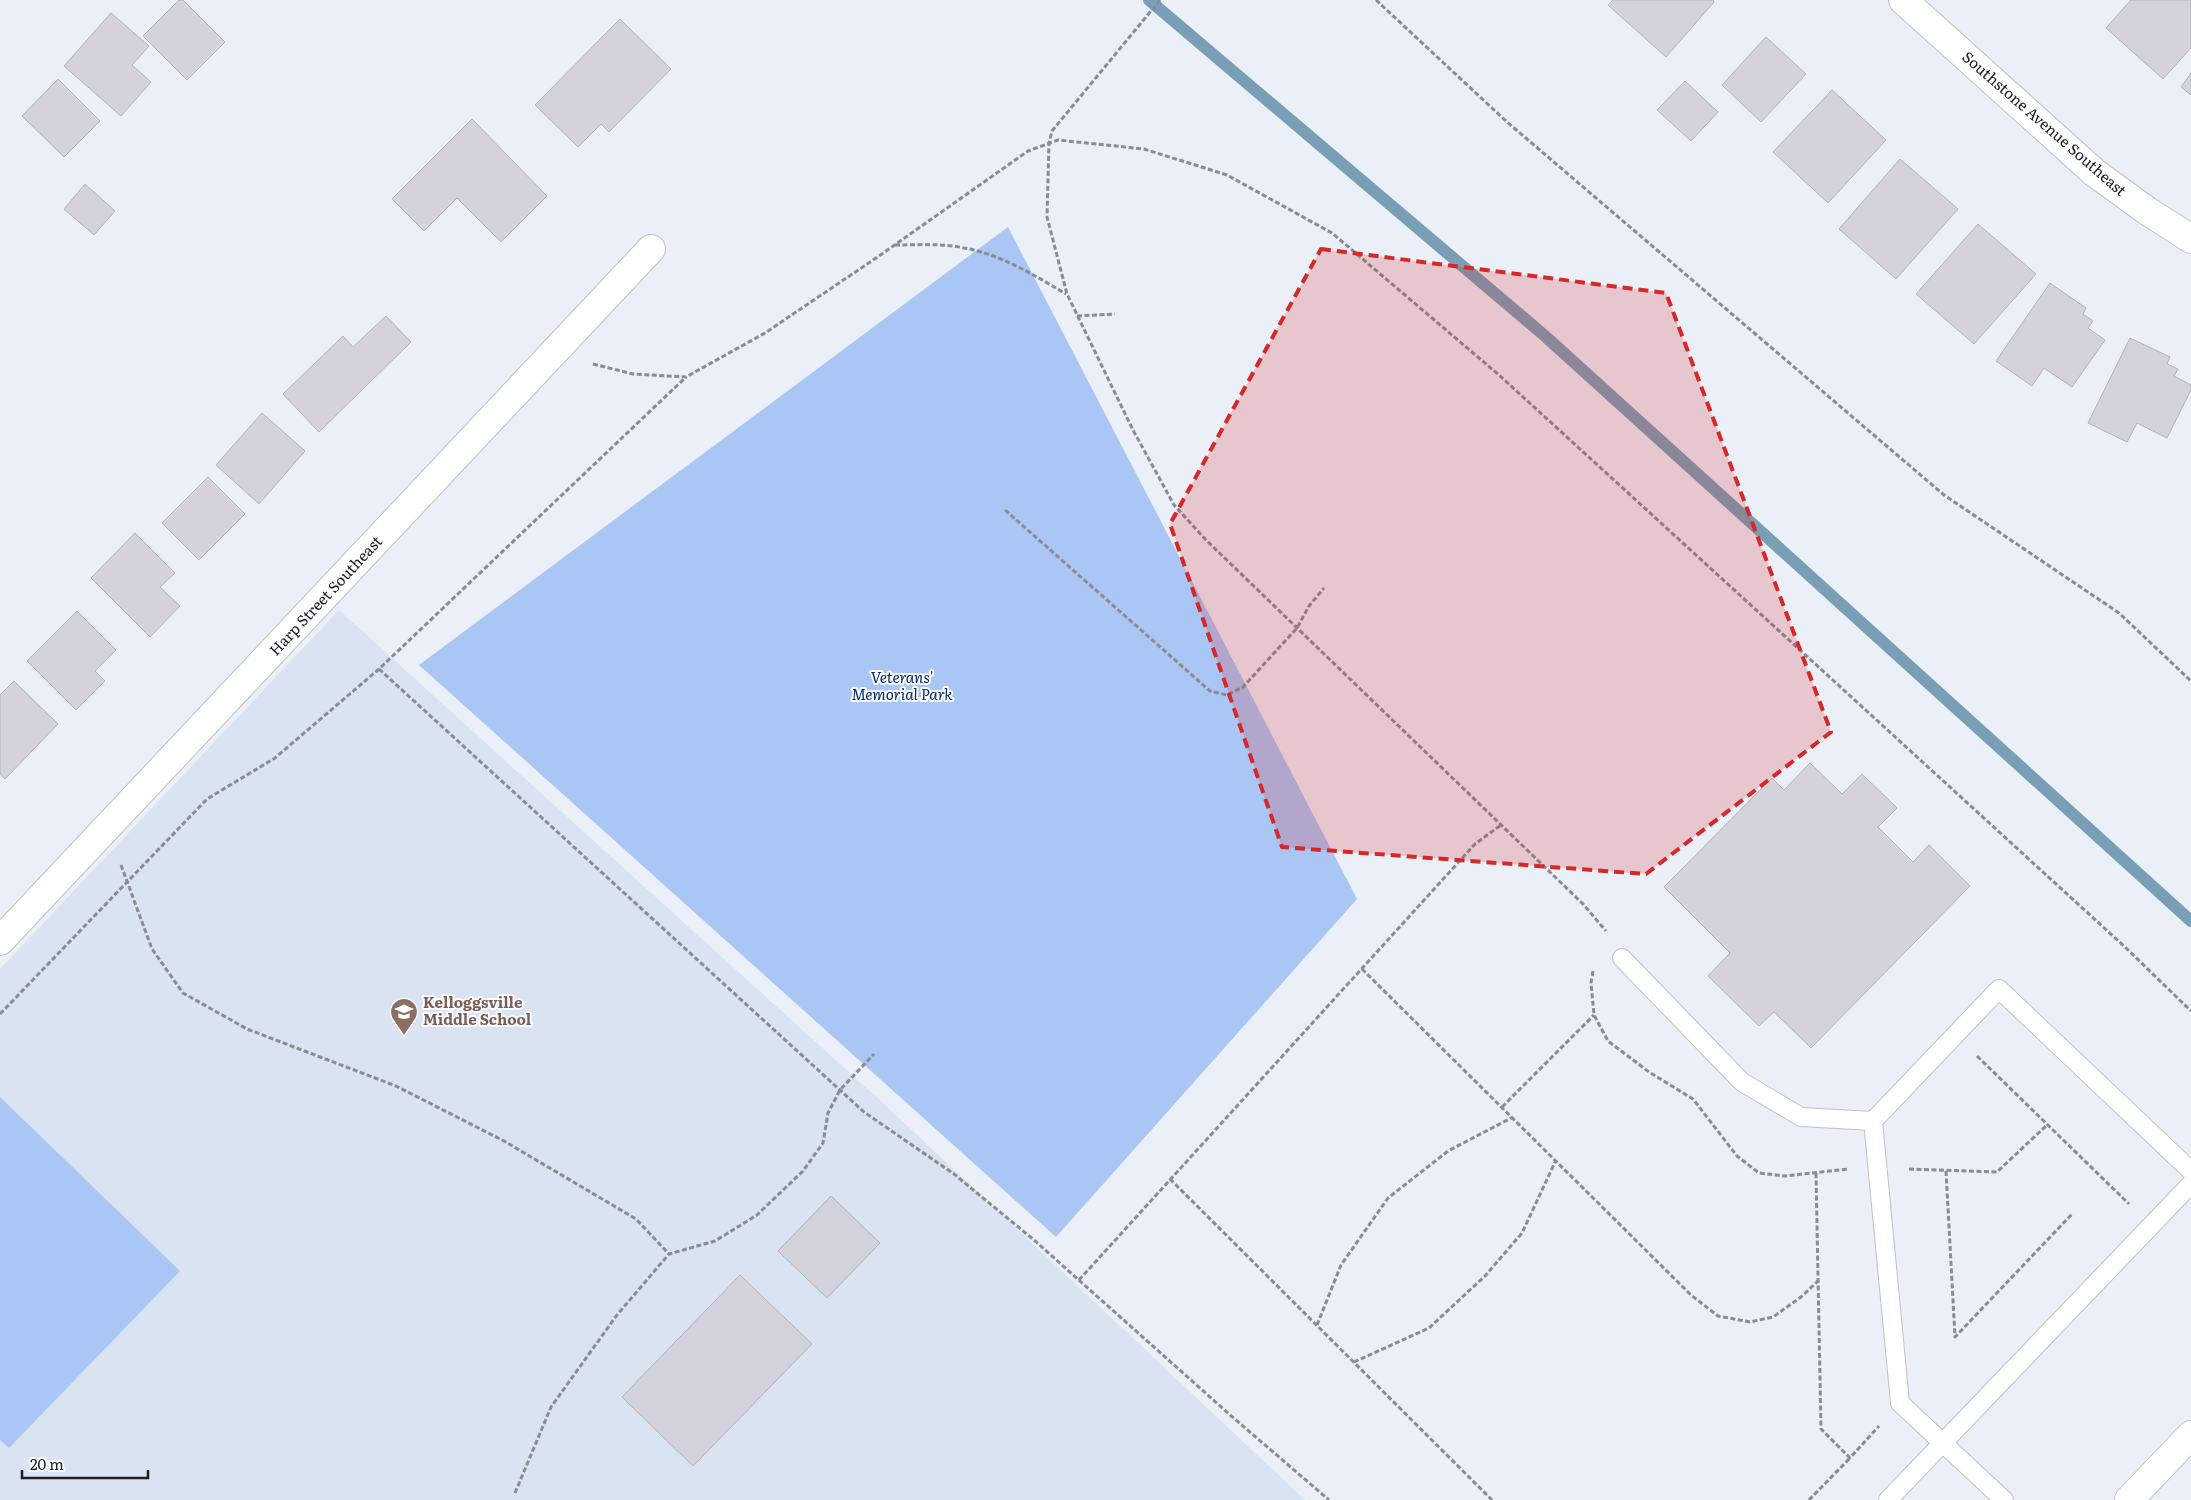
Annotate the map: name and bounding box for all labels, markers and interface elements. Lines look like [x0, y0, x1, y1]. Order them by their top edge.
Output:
street label: Southstone Avenue Southeast [1958, 45, 2132, 201]
street label: Harp Street Southeast [263, 530, 387, 660]
park label: Veterans' Memorial Park [852, 665, 953, 705]
place label: Kelloggsville Middle School [423, 990, 532, 1030]
school or university icon: Kelloggsville Middle School [389, 997, 419, 1036]
scale bar [22, 1448, 149, 1480]
text: 20 m [30, 1452, 64, 1475]

